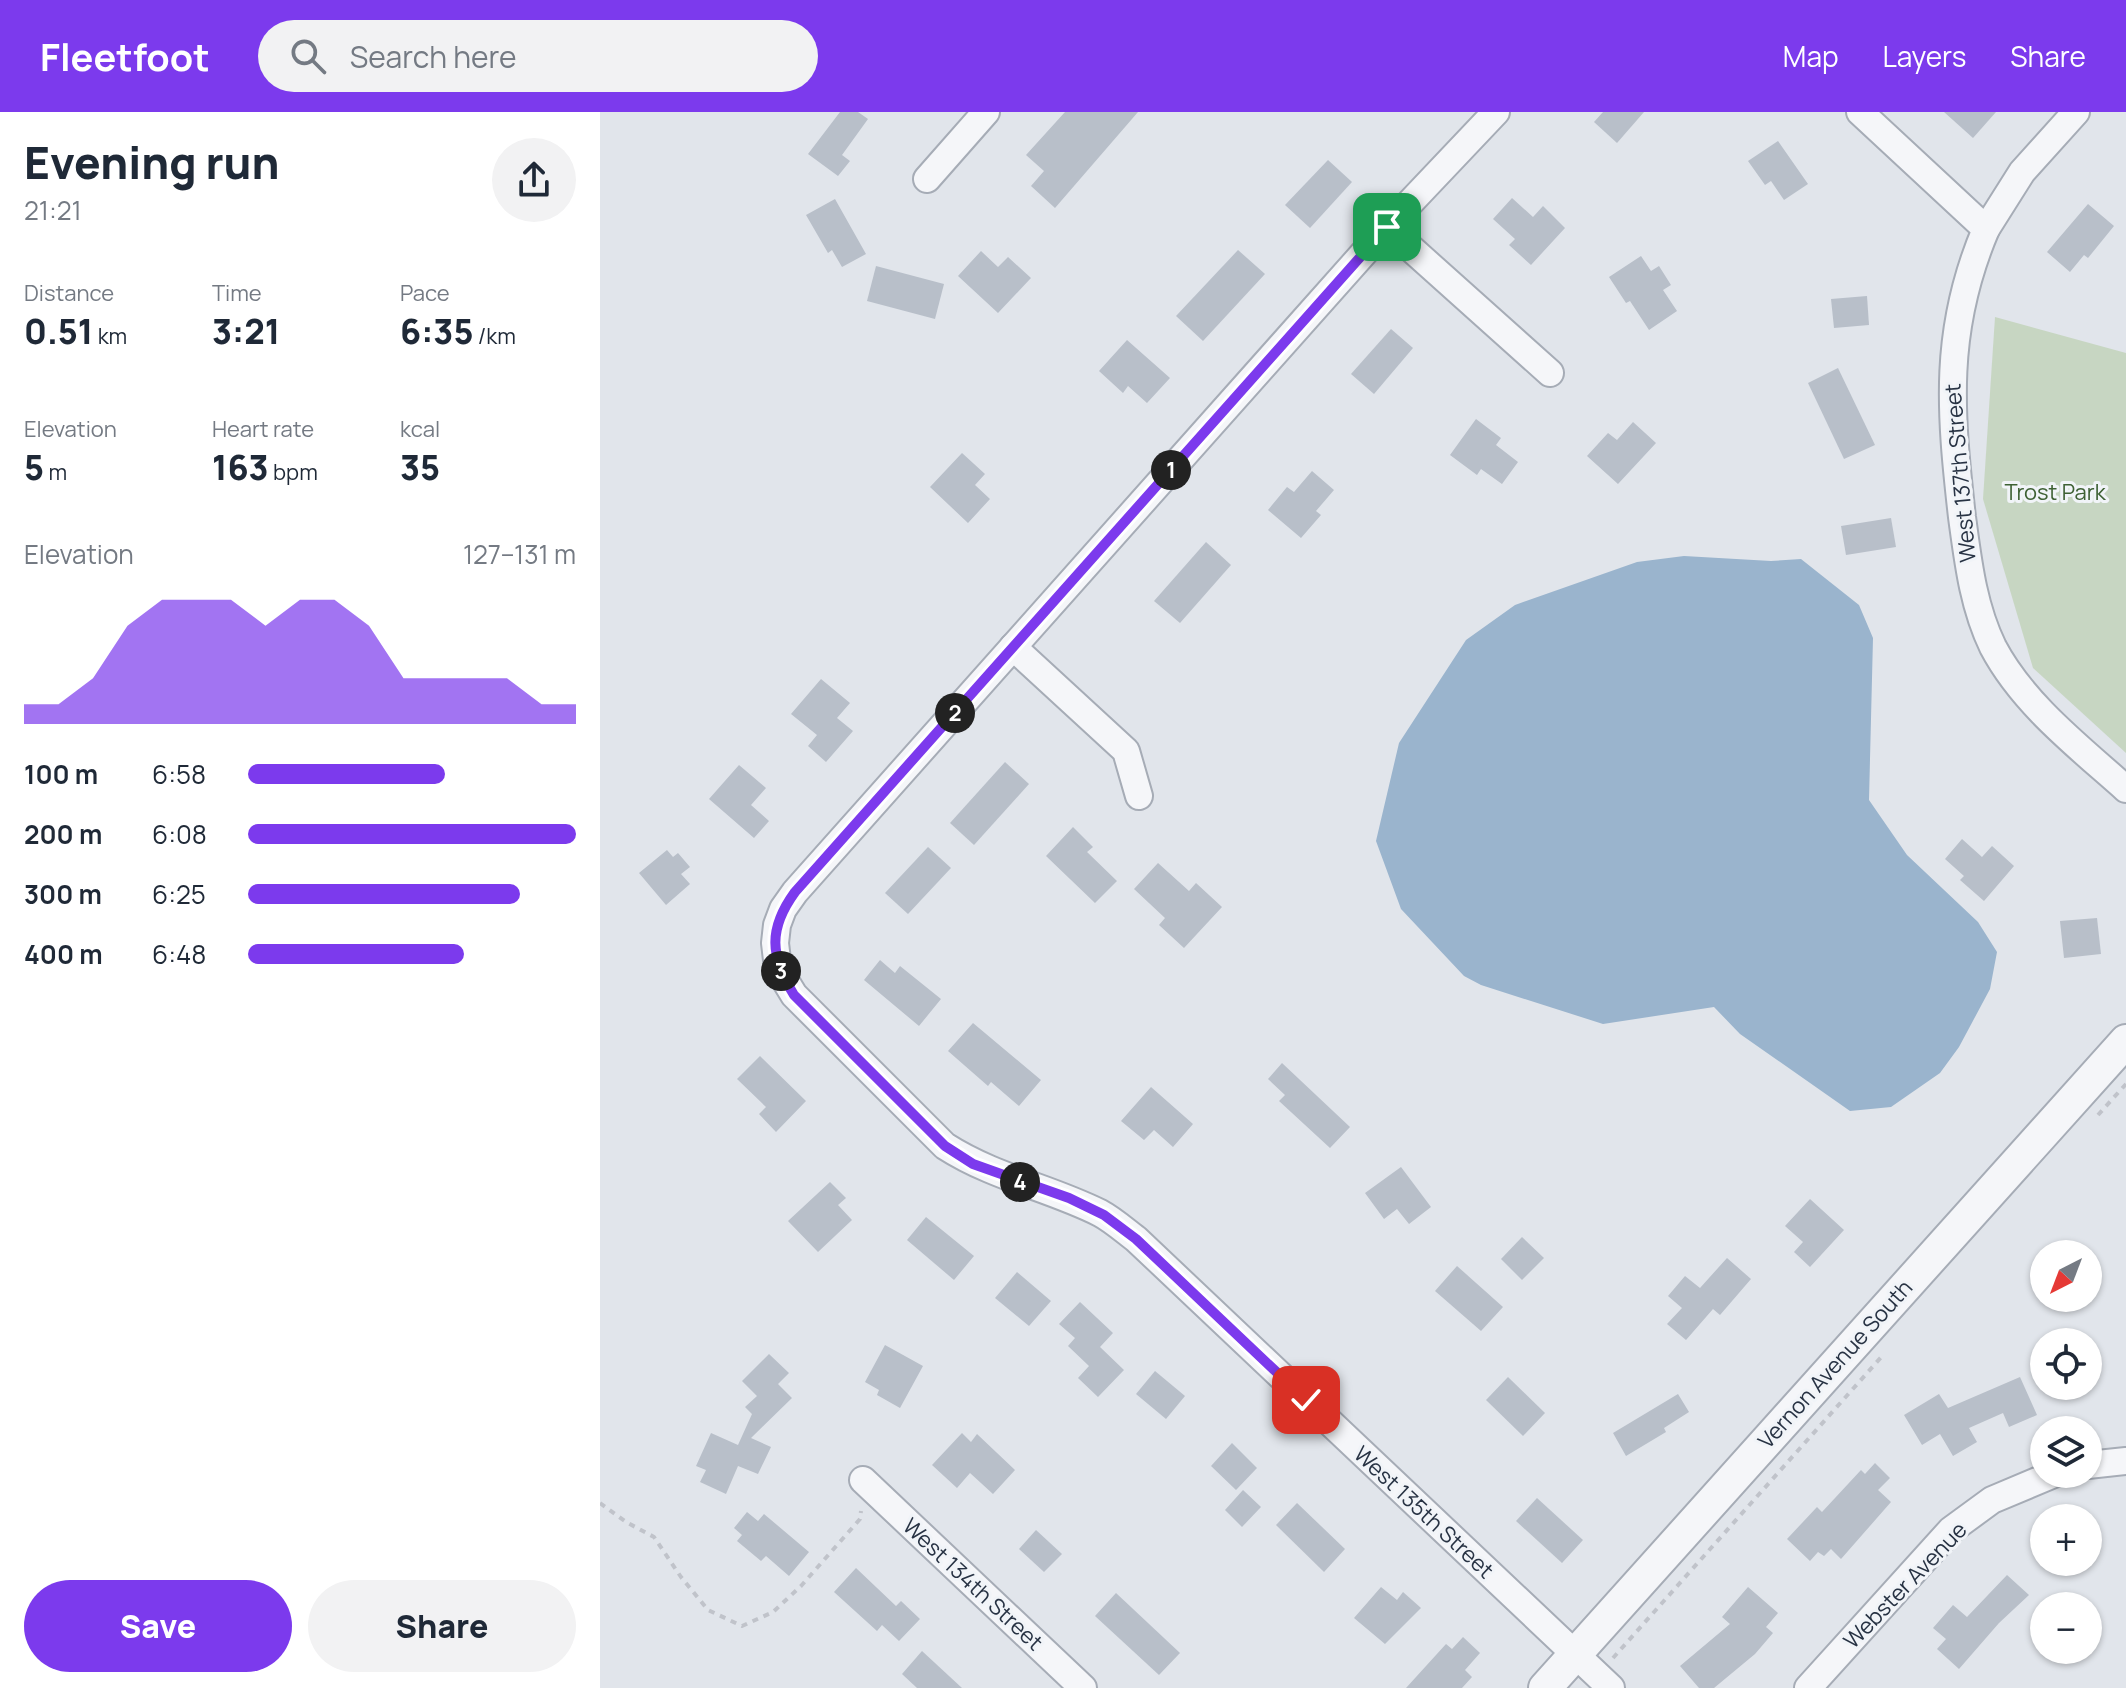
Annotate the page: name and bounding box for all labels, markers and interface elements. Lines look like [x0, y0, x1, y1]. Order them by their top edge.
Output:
search box [258, 20, 818, 92]
text: Fleetfoot [40, 30, 210, 82]
icon: search [286, 34, 330, 78]
text: Search here [350, 36, 517, 77]
text: Map [1783, 37, 1839, 75]
text: Layers [1883, 37, 1966, 75]
text: Share [2010, 37, 2086, 75]
text: Evening run [24, 132, 280, 192]
button: share [492, 138, 576, 222]
text: 21:21 [24, 192, 82, 228]
pin [1353, 193, 1421, 261]
icon: arrive [1365, 205, 1409, 249]
text: Distance [24, 278, 114, 308]
text: Time [212, 278, 262, 308]
text: Pace [400, 278, 450, 308]
text: 0.51 [24, 308, 93, 354]
text: 3:21 [212, 308, 280, 354]
text: 6:35 [400, 308, 473, 354]
text: km [93, 321, 127, 351]
text: /km [473, 321, 516, 351]
street label: West 137th Street [1937, 382, 1983, 564]
text: Elevation [24, 414, 117, 444]
text: Heart rate [212, 414, 314, 444]
text: kcal [400, 414, 440, 444]
text: 5 [24, 444, 44, 490]
text: 163 [212, 444, 269, 490]
text: 35 [400, 444, 440, 490]
pin: 1 [1151, 450, 1191, 490]
text: 1 [1166, 455, 1176, 485]
text: m [44, 457, 67, 487]
text: bpm [269, 457, 318, 487]
park label: Trost Park [2004, 477, 2107, 507]
text: Elevation [24, 536, 134, 572]
text: 127–131 m [463, 536, 576, 572]
pin: 2 [935, 693, 975, 733]
text: 2 [948, 698, 962, 728]
text: 100 m [24, 756, 98, 792]
text: 6:58 [152, 756, 206, 792]
text: 200 m [24, 816, 102, 852]
text: 6:08 [152, 816, 207, 852]
text: 300 m [24, 876, 102, 912]
text: 6:25 [152, 876, 206, 912]
text: 400 m [24, 936, 103, 972]
text: 6:48 [152, 936, 206, 972]
pin: 3 [761, 951, 801, 991]
text: 3 [775, 956, 787, 986]
pin: 4 [1000, 1162, 1040, 1202]
text: 4 [1013, 1167, 1027, 1197]
north arrow [2030, 1240, 2102, 1312]
map controls [2030, 1240, 2102, 1664]
street label: Vernon Avenue South [1751, 1273, 1919, 1455]
button: locate [2030, 1328, 2102, 1400]
pin [1272, 1366, 1340, 1434]
icon: check [1284, 1378, 1328, 1422]
button: layers [2030, 1416, 2102, 1488]
street label: West 135th Street [1347, 1439, 1501, 1585]
button: + [2030, 1504, 2102, 1576]
street label: West 134th Street [896, 1511, 1050, 1657]
street label: Webster Avenue [1837, 1515, 1973, 1655]
button: Save [24, 1580, 292, 1672]
button: Share [308, 1580, 576, 1672]
button: − [2030, 1592, 2102, 1664]

